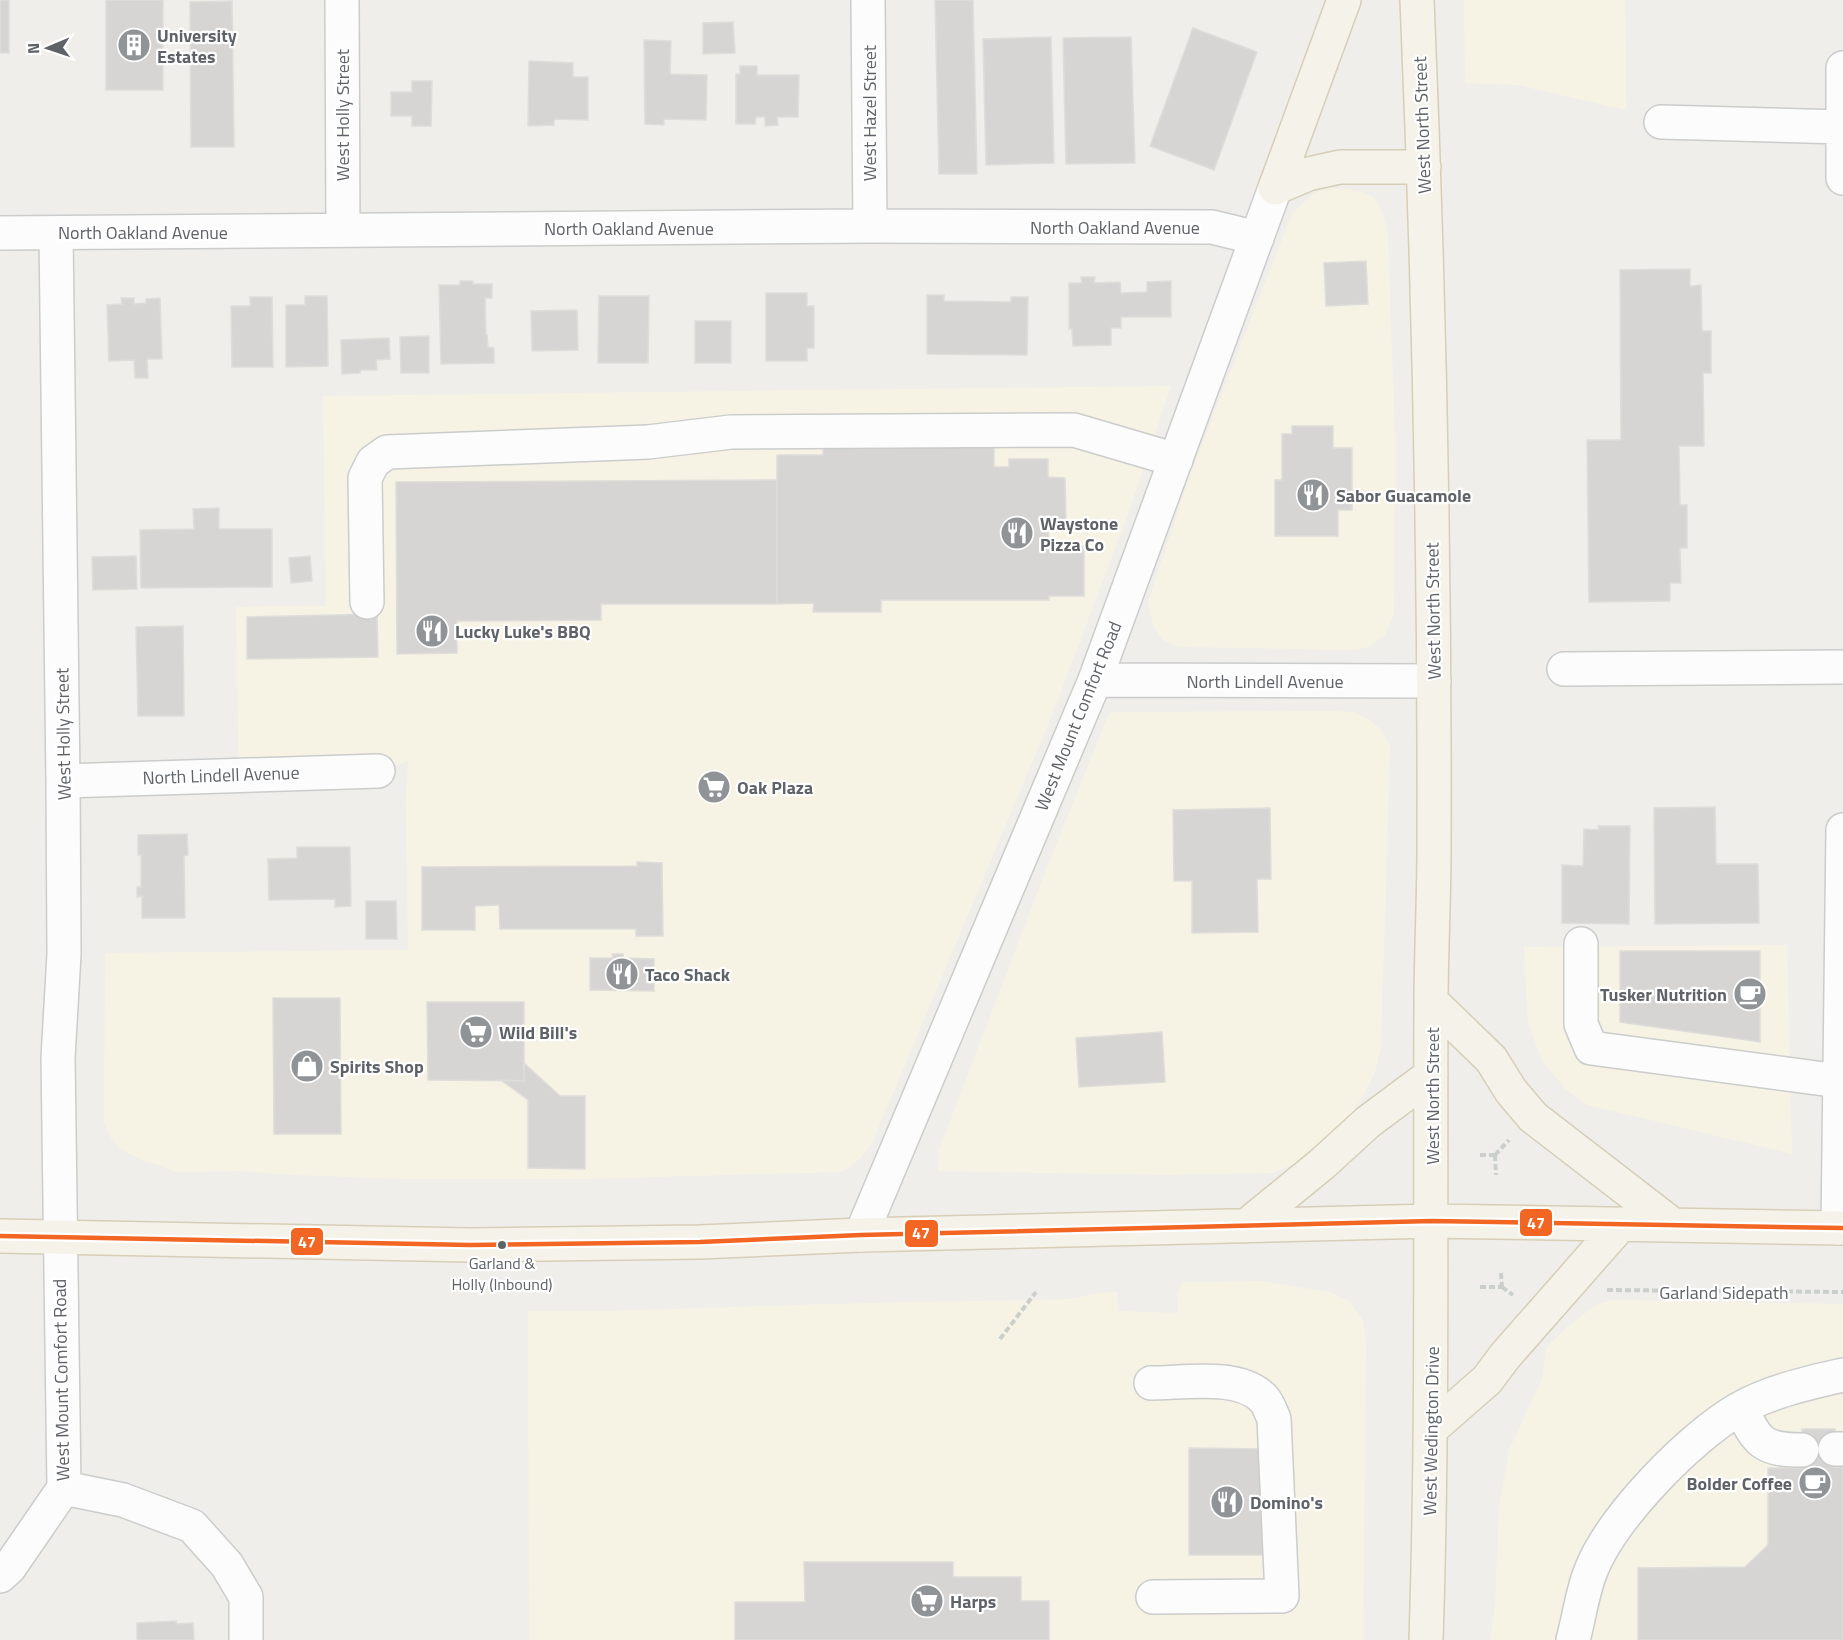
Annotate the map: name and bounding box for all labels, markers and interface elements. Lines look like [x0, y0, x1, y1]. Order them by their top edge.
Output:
north arrow [18, 18, 78, 78]
place label: University Estates [157, 22, 237, 70]
building icon: University Estates [116, 27, 152, 63]
text: N [21, 43, 45, 54]
street label: West Hazel Street [856, 44, 883, 181]
street label: West Holly Street [329, 48, 356, 181]
street label: West North Street [1406, 55, 1438, 194]
street label: North Oakland Avenue [1030, 214, 1200, 241]
street label: North Oakland Avenue [544, 215, 714, 242]
street label: North Oakland Avenue [58, 219, 228, 246]
restaurant icon: Sabor Guacamole [1295, 477, 1331, 513]
place label: Sabor Guacamole [1336, 482, 1471, 509]
place label: Waystone Pizza Co [1040, 510, 1118, 558]
restaurant icon: Waystone Pizza Co [999, 515, 1035, 551]
street label: West North Street [1418, 541, 1448, 680]
restaurant icon: Lucky Luke's BBQ [414, 613, 450, 649]
street label: West Mount Comfort Road [1028, 617, 1128, 815]
place label: Lucky Luke's BBQ [455, 618, 591, 645]
street label: West Holly Street [48, 667, 78, 800]
street label: North Lindell Avenue [1186, 668, 1344, 695]
street label: North Lindell Avenue [142, 759, 300, 791]
supermarket icon: Oak Plaza [696, 769, 732, 805]
place label: Oak Plaza [737, 774, 813, 801]
restaurant icon: Taco Shack [604, 956, 640, 992]
place label: Taco Shack [645, 961, 731, 988]
cafe icon: Tusker Nutrition [1732, 976, 1768, 1012]
place label: Tusker Nutrition [1600, 981, 1727, 1008]
supermarket icon: Wild Bill's [458, 1014, 494, 1050]
place label: Wild Bill's [499, 1019, 577, 1046]
street label: West North Street [1419, 1027, 1446, 1165]
shop icon: Spirits Shop [289, 1048, 325, 1084]
place label: Spirits Shop [330, 1053, 424, 1080]
line badge: 47 [1519, 1208, 1553, 1237]
text: 47 [1527, 1211, 1545, 1235]
line badge: 47 [904, 1219, 939, 1248]
text: 47 [912, 1221, 930, 1245]
line badge: 47 [290, 1227, 324, 1256]
text: 47 [298, 1230, 316, 1254]
marker: Garland & Holly (Inbound) [496, 1239, 508, 1251]
place label: Garland & Holly (Inbound) [451, 1251, 553, 1296]
street label: West Mount Comfort Road [46, 1279, 76, 1481]
street label: Garland Sidepath [1659, 1279, 1789, 1306]
street label: West Wedington Drive [1416, 1346, 1446, 1516]
cafe icon: Bolder Coffee [1797, 1465, 1833, 1501]
place label: Bolder Coffee [1687, 1470, 1792, 1497]
restaurant icon: Domino's [1209, 1484, 1245, 1520]
place label: Domino's [1250, 1489, 1323, 1516]
supermarket icon: Harps [909, 1583, 945, 1619]
place label: Harps [950, 1588, 996, 1615]

